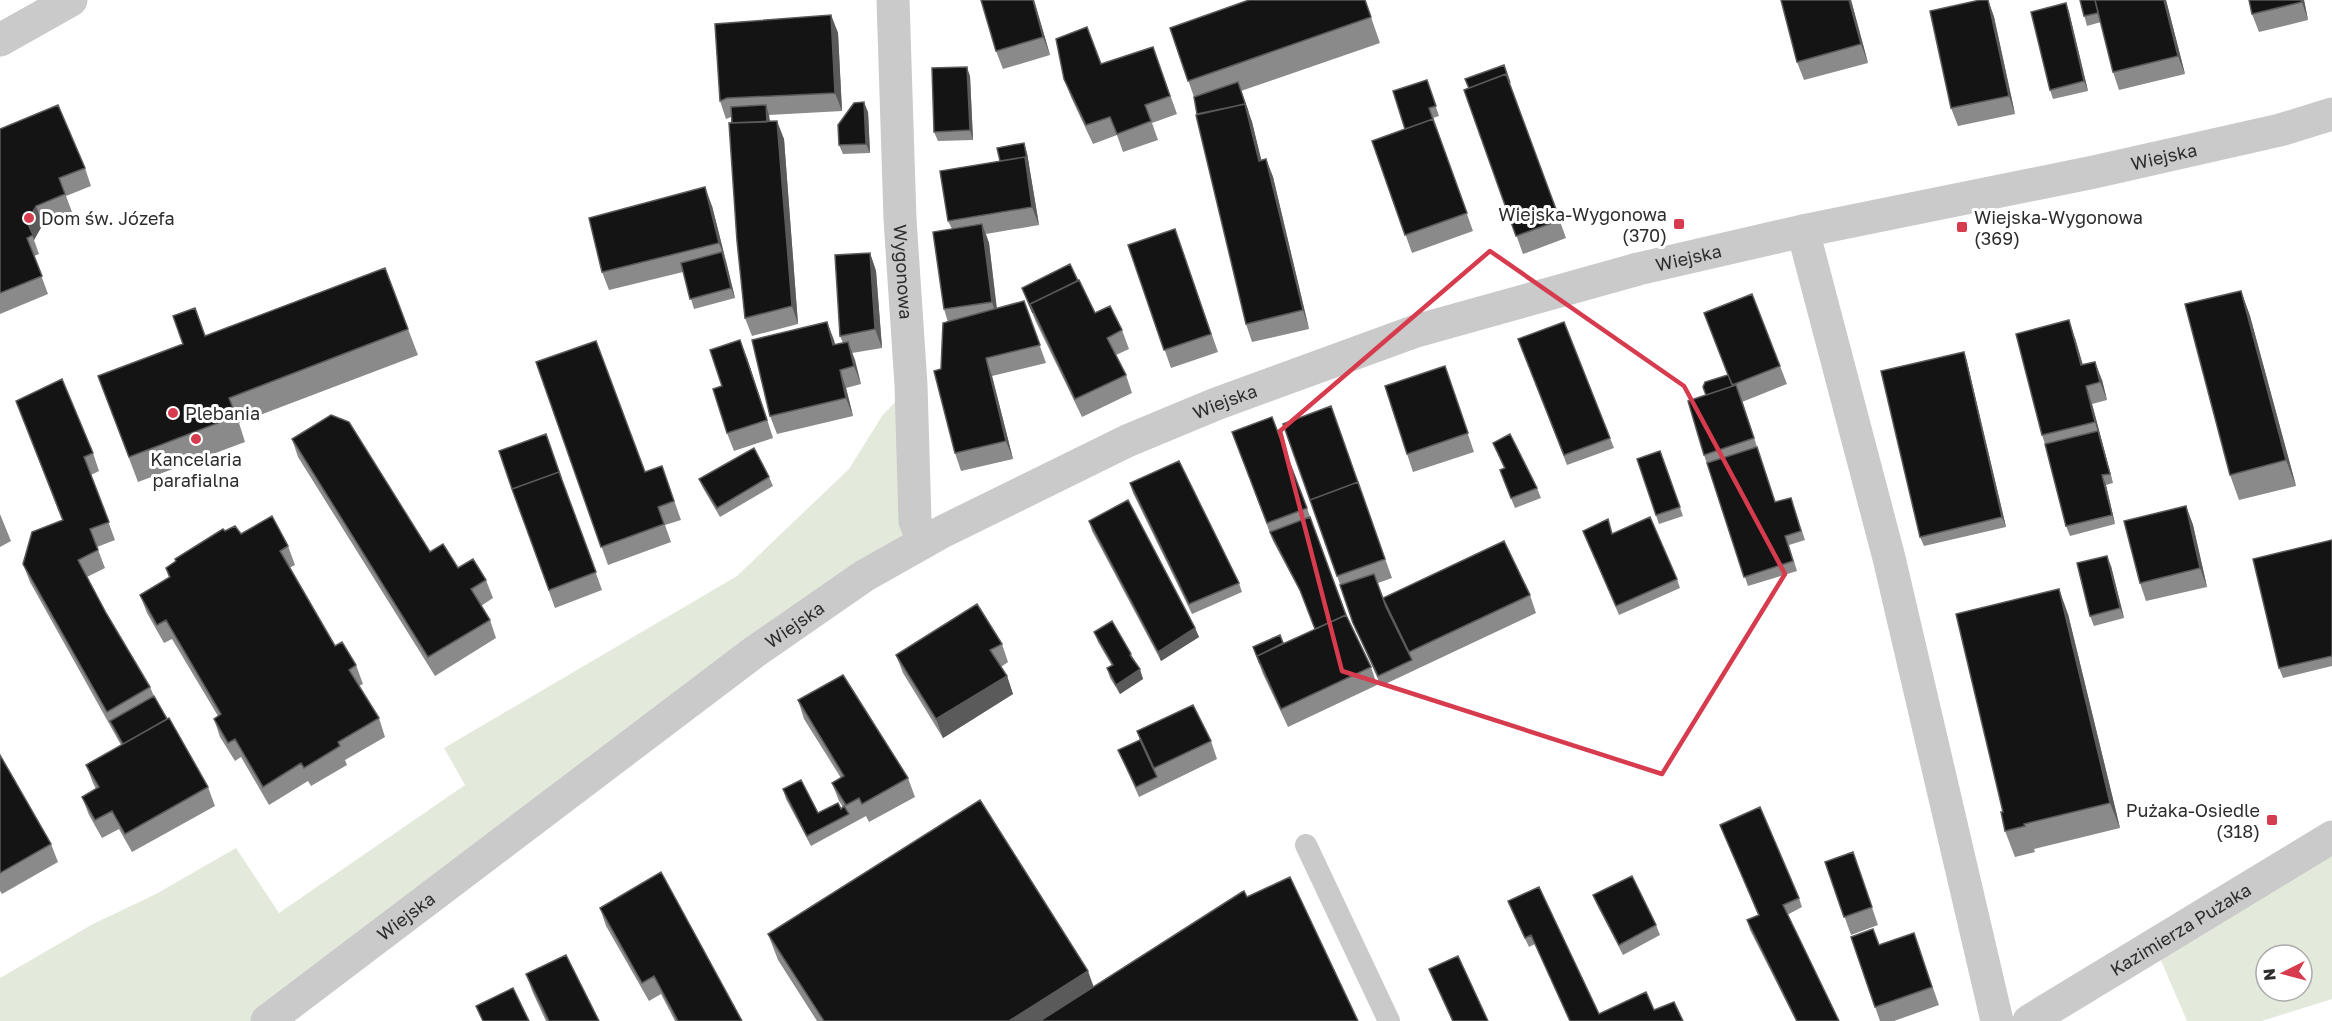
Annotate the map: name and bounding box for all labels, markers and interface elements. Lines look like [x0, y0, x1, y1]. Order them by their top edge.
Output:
street label: Wiejska [2129, 138, 2199, 174]
place label: Wiejska-Wygonowa (370) [1498, 203, 1667, 246]
place label: Wiejska-Wygonowa (369) [1974, 206, 2143, 249]
place label: Dom św. Józefa [41, 207, 175, 229]
marker: Dom św. Józefa [22, 211, 36, 225]
marker: Wiejska-Wygonowa (370) [1672, 217, 1686, 231]
marker: Wiejska-Wygonowa (369) [1955, 220, 1969, 234]
street label: Wygonowa [889, 224, 918, 320]
street label: Wiejska [1653, 239, 1724, 276]
street label: Wiejska [1189, 379, 1260, 424]
place label: Plebania [185, 402, 260, 424]
marker: Plebania [166, 406, 180, 420]
marker: Kancelaria parafialna [189, 432, 203, 446]
place label: Kancelaria parafialna [150, 448, 242, 491]
street label: Wiejska [761, 596, 828, 652]
place label: Pużaka-Osiedle (318) [2126, 799, 2260, 842]
marker: Pużaka-Osiedle (318) [2265, 813, 2279, 827]
street label: Kazimierza Pużaka [2106, 878, 2255, 980]
street label: Wiejska [372, 887, 439, 945]
north arrow [2254, 943, 2314, 1003]
text: N [2259, 967, 2280, 982]

